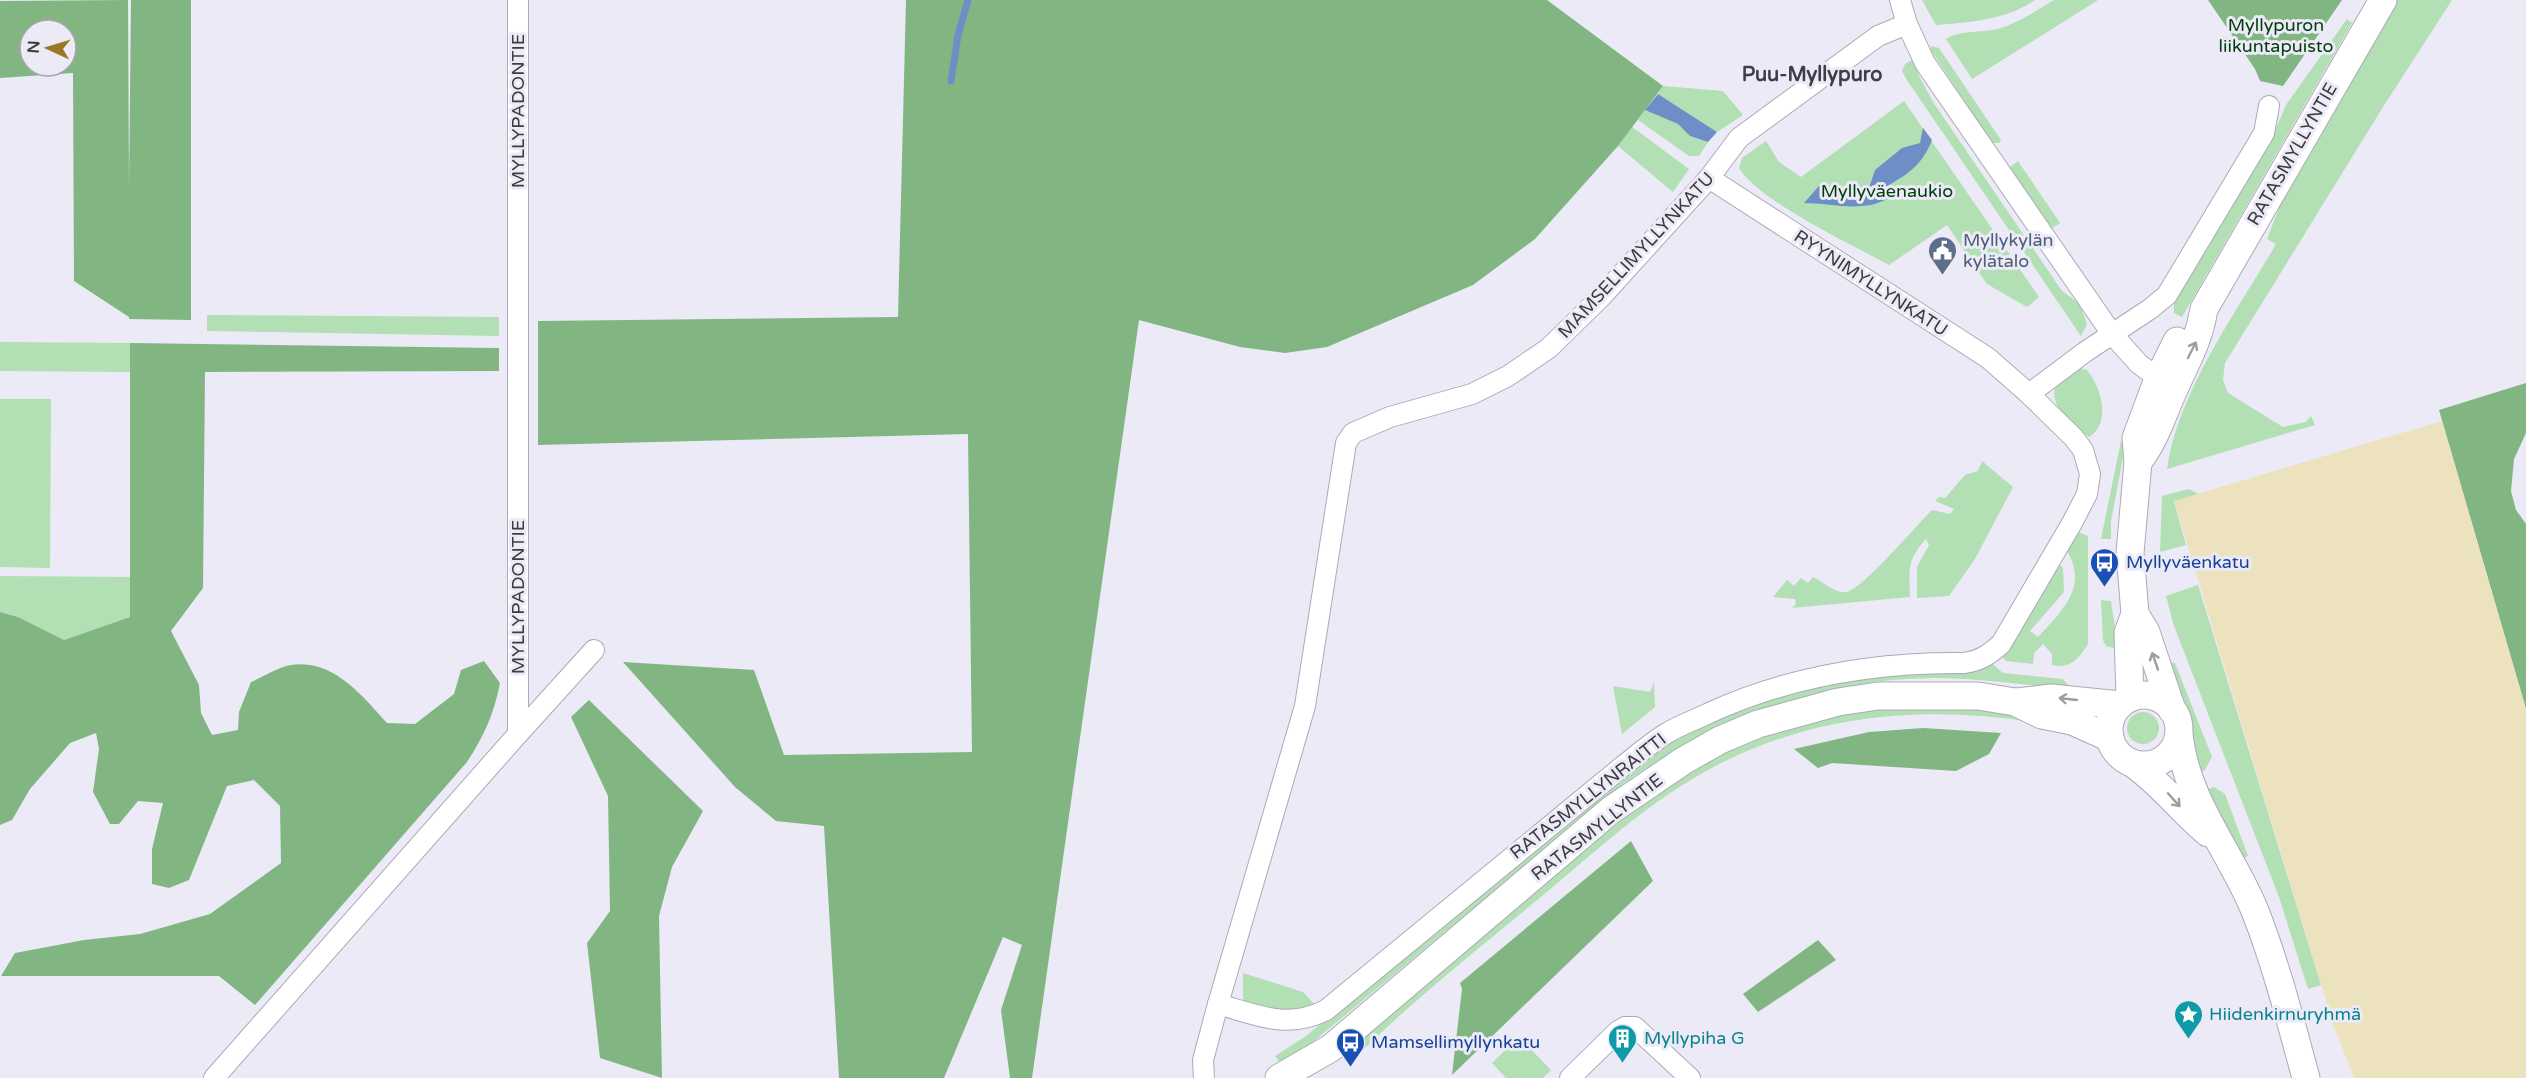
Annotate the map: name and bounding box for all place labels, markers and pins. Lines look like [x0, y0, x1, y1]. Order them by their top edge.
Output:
place label: Myllykylän kylätalo [1963, 229, 2054, 272]
public building icon: Myllykylän kylätalo [1926, 234, 1958, 276]
bus stop icon: Myllyväenkatu [2089, 546, 2121, 588]
place label: Myllyväenkatu [2126, 551, 2250, 573]
place icon: Hiidenkirnuryhmä [2172, 998, 2204, 1040]
place label: Hiidenkirnuryhmä [2209, 1003, 2361, 1025]
building icon: Myllypiha G [1607, 1022, 1639, 1064]
bus stop icon: Mamsellimyllynkatu [1334, 1026, 1366, 1068]
place label: Myllypiha G [1644, 1027, 1745, 1049]
place label: Mamsellimyllynkatu [1371, 1031, 1540, 1053]

